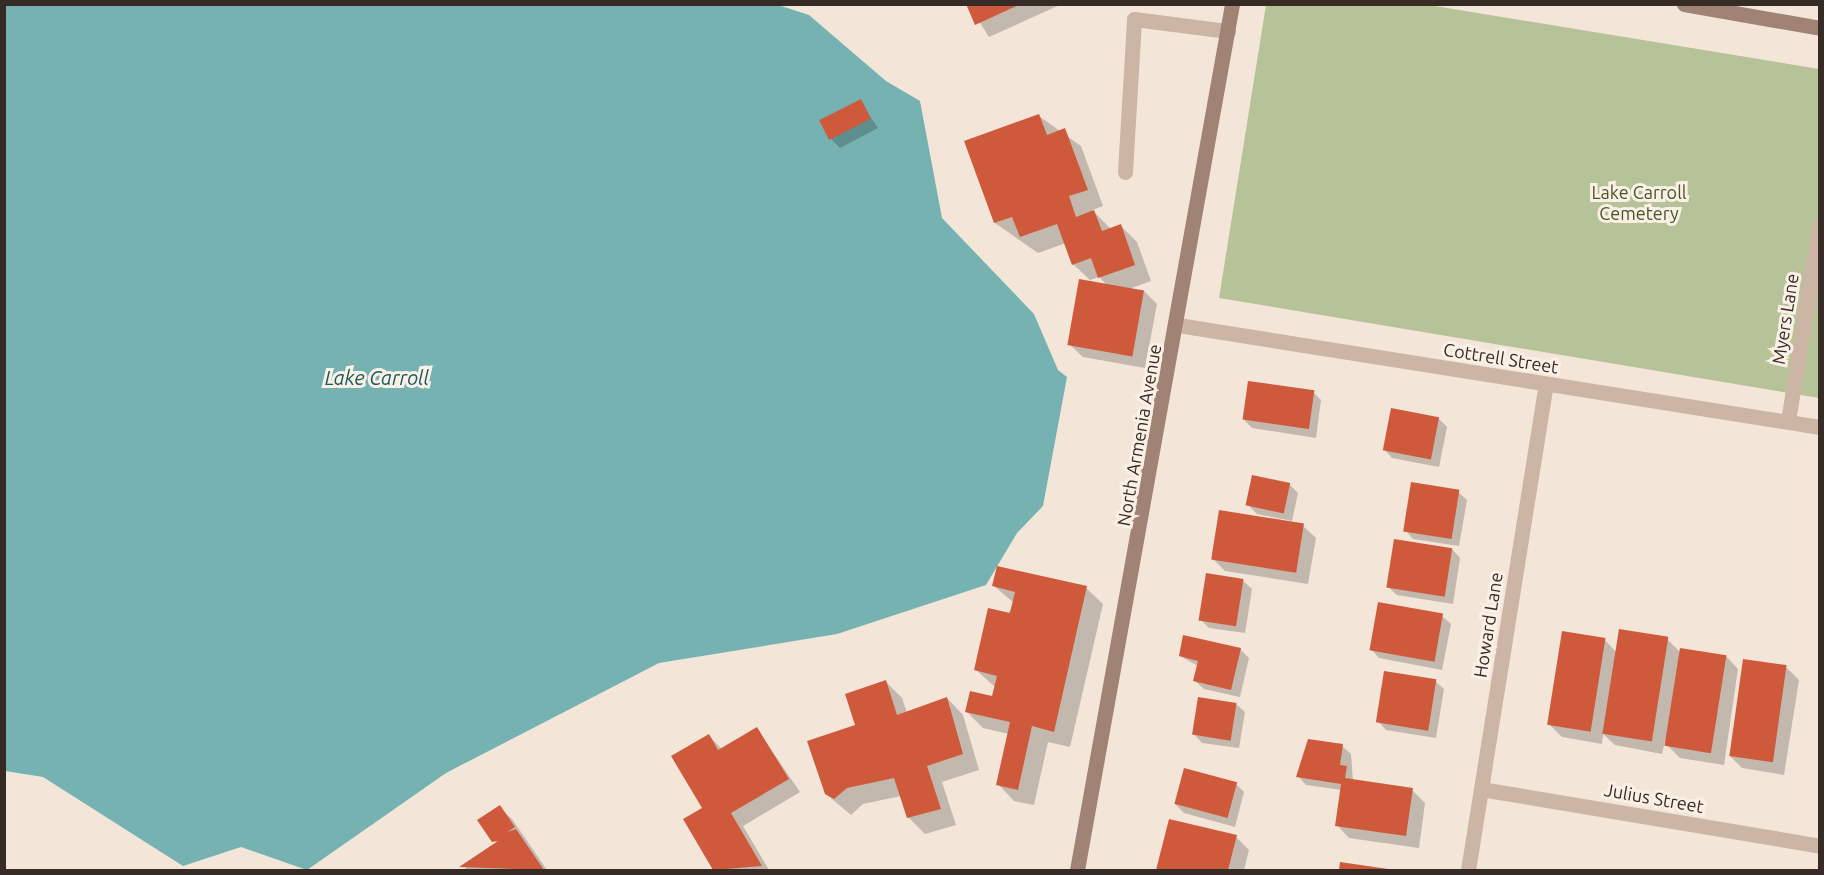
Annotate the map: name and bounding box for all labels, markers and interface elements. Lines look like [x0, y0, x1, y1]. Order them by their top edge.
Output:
park label: Lake Carroll Cemetery [1591, 182, 1687, 224]
street label: Myers Lane [1767, 272, 1803, 366]
street label: Cottrell Street [1442, 338, 1560, 378]
street label: North Armenia Avenue [1112, 342, 1166, 528]
water label: Lake Carroll [325, 365, 429, 389]
street label: Howard Lane [1469, 571, 1507, 679]
street label: Julius Street [1603, 779, 1705, 817]

